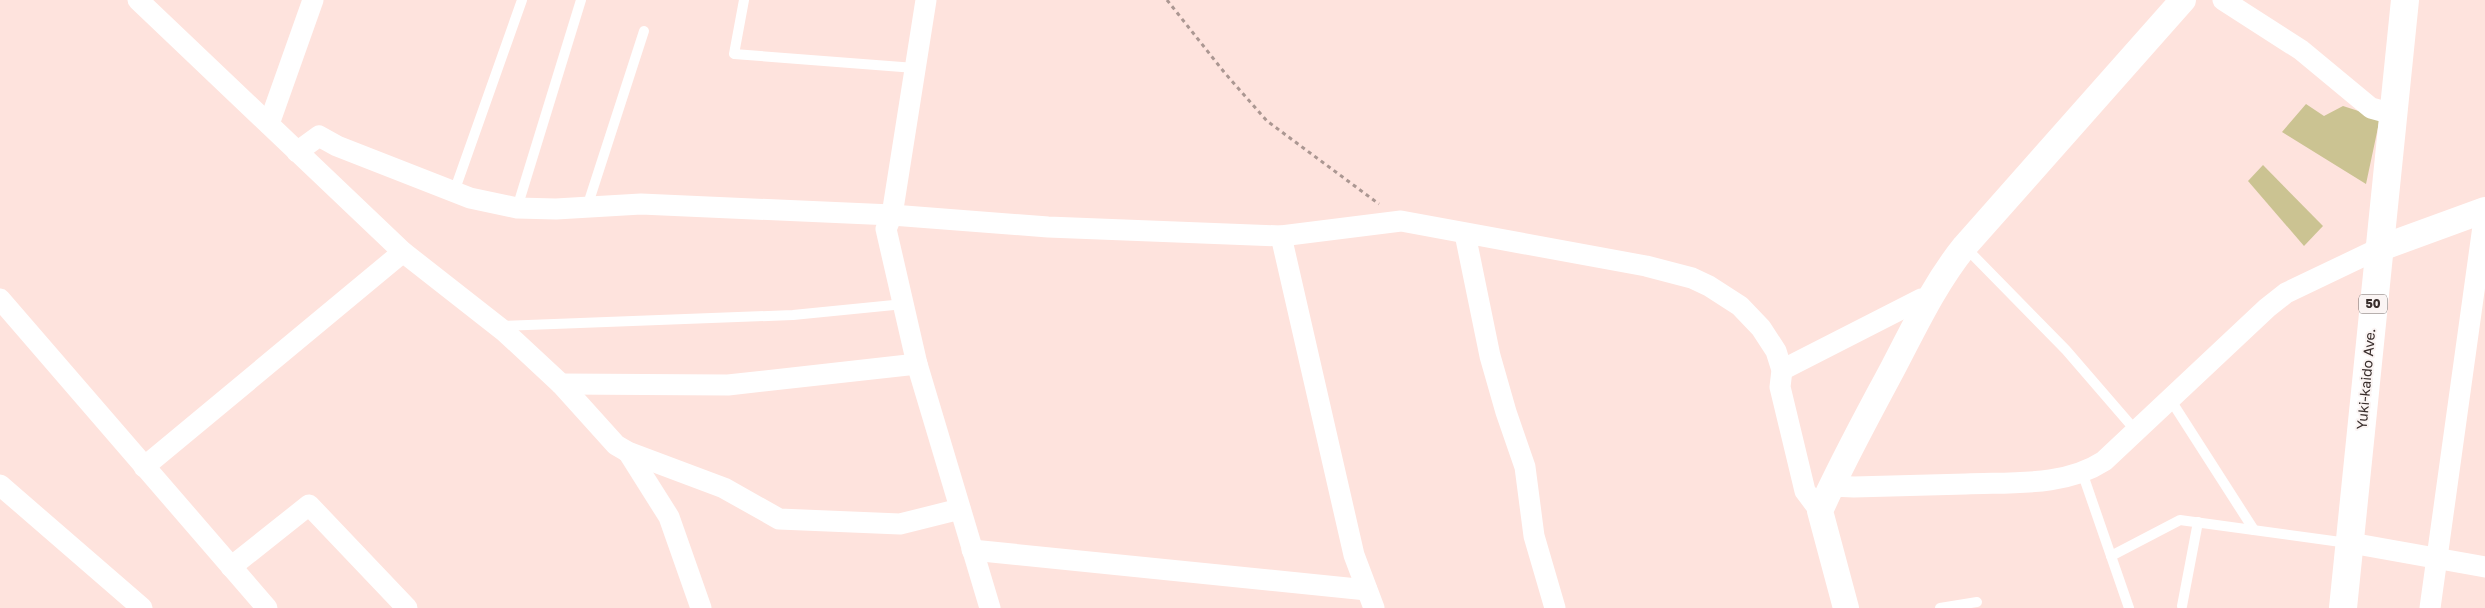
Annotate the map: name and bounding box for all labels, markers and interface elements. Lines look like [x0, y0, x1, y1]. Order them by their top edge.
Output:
road number: 50 [2359, 294, 2387, 314]
street label: Yuki-kaido Ave. [2353, 328, 2378, 430]

